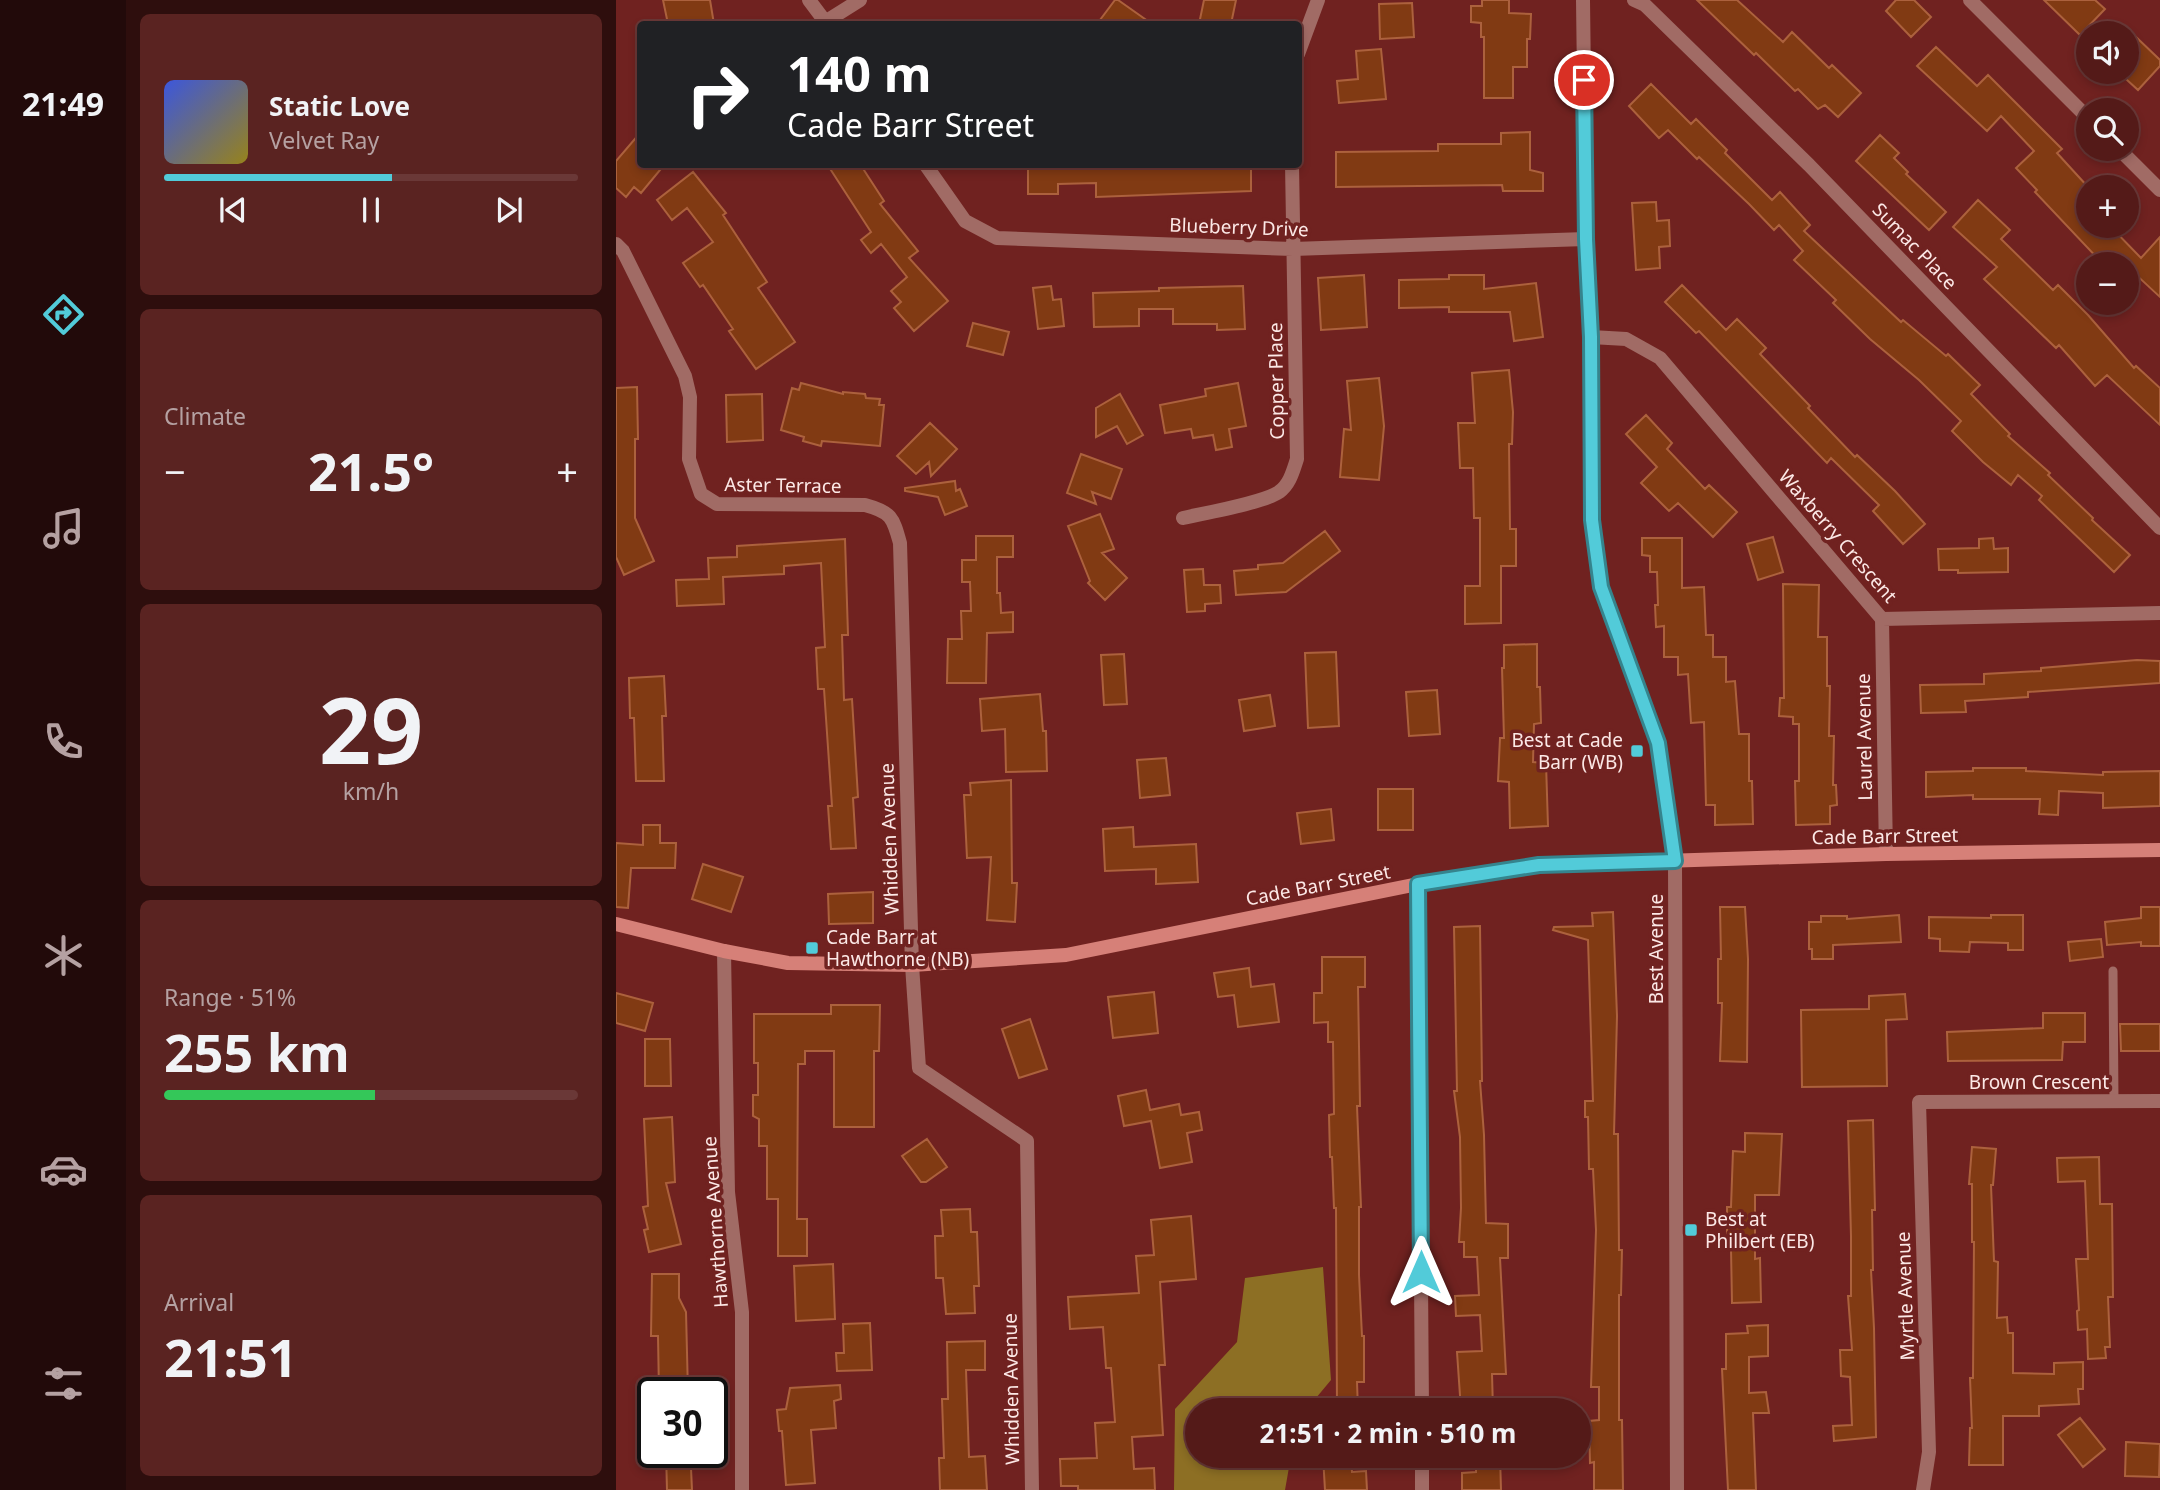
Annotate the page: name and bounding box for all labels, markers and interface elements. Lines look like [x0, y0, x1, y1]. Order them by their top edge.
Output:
map controls [2076, 21, 2139, 315]
button: sound [2076, 21, 2139, 84]
text: 140 m [787, 40, 932, 106]
icon: right [672, 49, 763, 140]
pin [1554, 50, 1614, 110]
icon: arrive [1565, 61, 1603, 99]
text: 21:49 [22, 82, 104, 125]
text: Static Love [269, 88, 410, 124]
button: search [2076, 98, 2139, 161]
text: Cade Barr Street [787, 103, 1034, 146]
text: Velvet Ray [269, 124, 379, 156]
button: + [2076, 175, 2139, 238]
icon: previous [214, 191, 252, 229]
icon: pause [352, 191, 390, 229]
icon: next [490, 191, 528, 229]
street label: Sumac Place [1867, 197, 1963, 295]
street label: Blueberry Drive [1169, 212, 1309, 242]
button: − [2076, 252, 2139, 315]
icon: directions [39, 290, 88, 339]
street label: Copper Place [1262, 322, 1290, 440]
text: Climate [164, 400, 246, 432]
text: 21.5° [308, 435, 434, 506]
text: − [164, 445, 186, 497]
text: + [556, 445, 578, 497]
street label: Waxberry Crescent [1773, 464, 1903, 608]
street label: Aster Terrace [724, 471, 842, 499]
icon: music [39, 504, 88, 553]
text: 29 [319, 667, 423, 791]
street label: Laurel Avenue [1850, 673, 1878, 801]
icon: phone [39, 717, 88, 766]
place label: Best at Cade Barr (WB) [1512, 727, 1623, 775]
marker: Best at Cade Barr (WB) [1629, 743, 1645, 759]
street label: Whidden Avenue [873, 763, 905, 915]
text: km/h [343, 775, 399, 807]
street label: Cade Barr Street [1811, 822, 1959, 850]
street label: Cade Barr Street [1244, 858, 1393, 912]
street label: Best Avenue [1643, 894, 1669, 1004]
place label: Cade Barr at Hawthorne (NB) [826, 924, 969, 972]
icon: climate [39, 931, 88, 980]
marker: Cade Barr at Hawthorne (NB) [804, 940, 820, 956]
text: Range · 51% [164, 981, 296, 1013]
text: 255 km [164, 1016, 350, 1087]
street label: Brown Crescent [1969, 1069, 2109, 1095]
street label: Hawthorne Avenue [696, 1135, 734, 1309]
icon: car [39, 1145, 88, 1194]
place label: Best at Philbert (EB) [1705, 1206, 1814, 1254]
marker: Best at Philbert (EB) [1683, 1222, 1699, 1238]
street label: Myrtle Avenue [1890, 1231, 1920, 1361]
position arrow [1384, 1235, 1458, 1309]
text: Arrival [164, 1286, 234, 1318]
street label: Whidden Avenue [997, 1313, 1025, 1465]
text: 21:51 [164, 1321, 298, 1392]
icon: filters [39, 1359, 88, 1408]
speed limit sign: 30 [637, 1377, 728, 1468]
text: 21:51 · 2 min · 510 m [1260, 1415, 1516, 1451]

